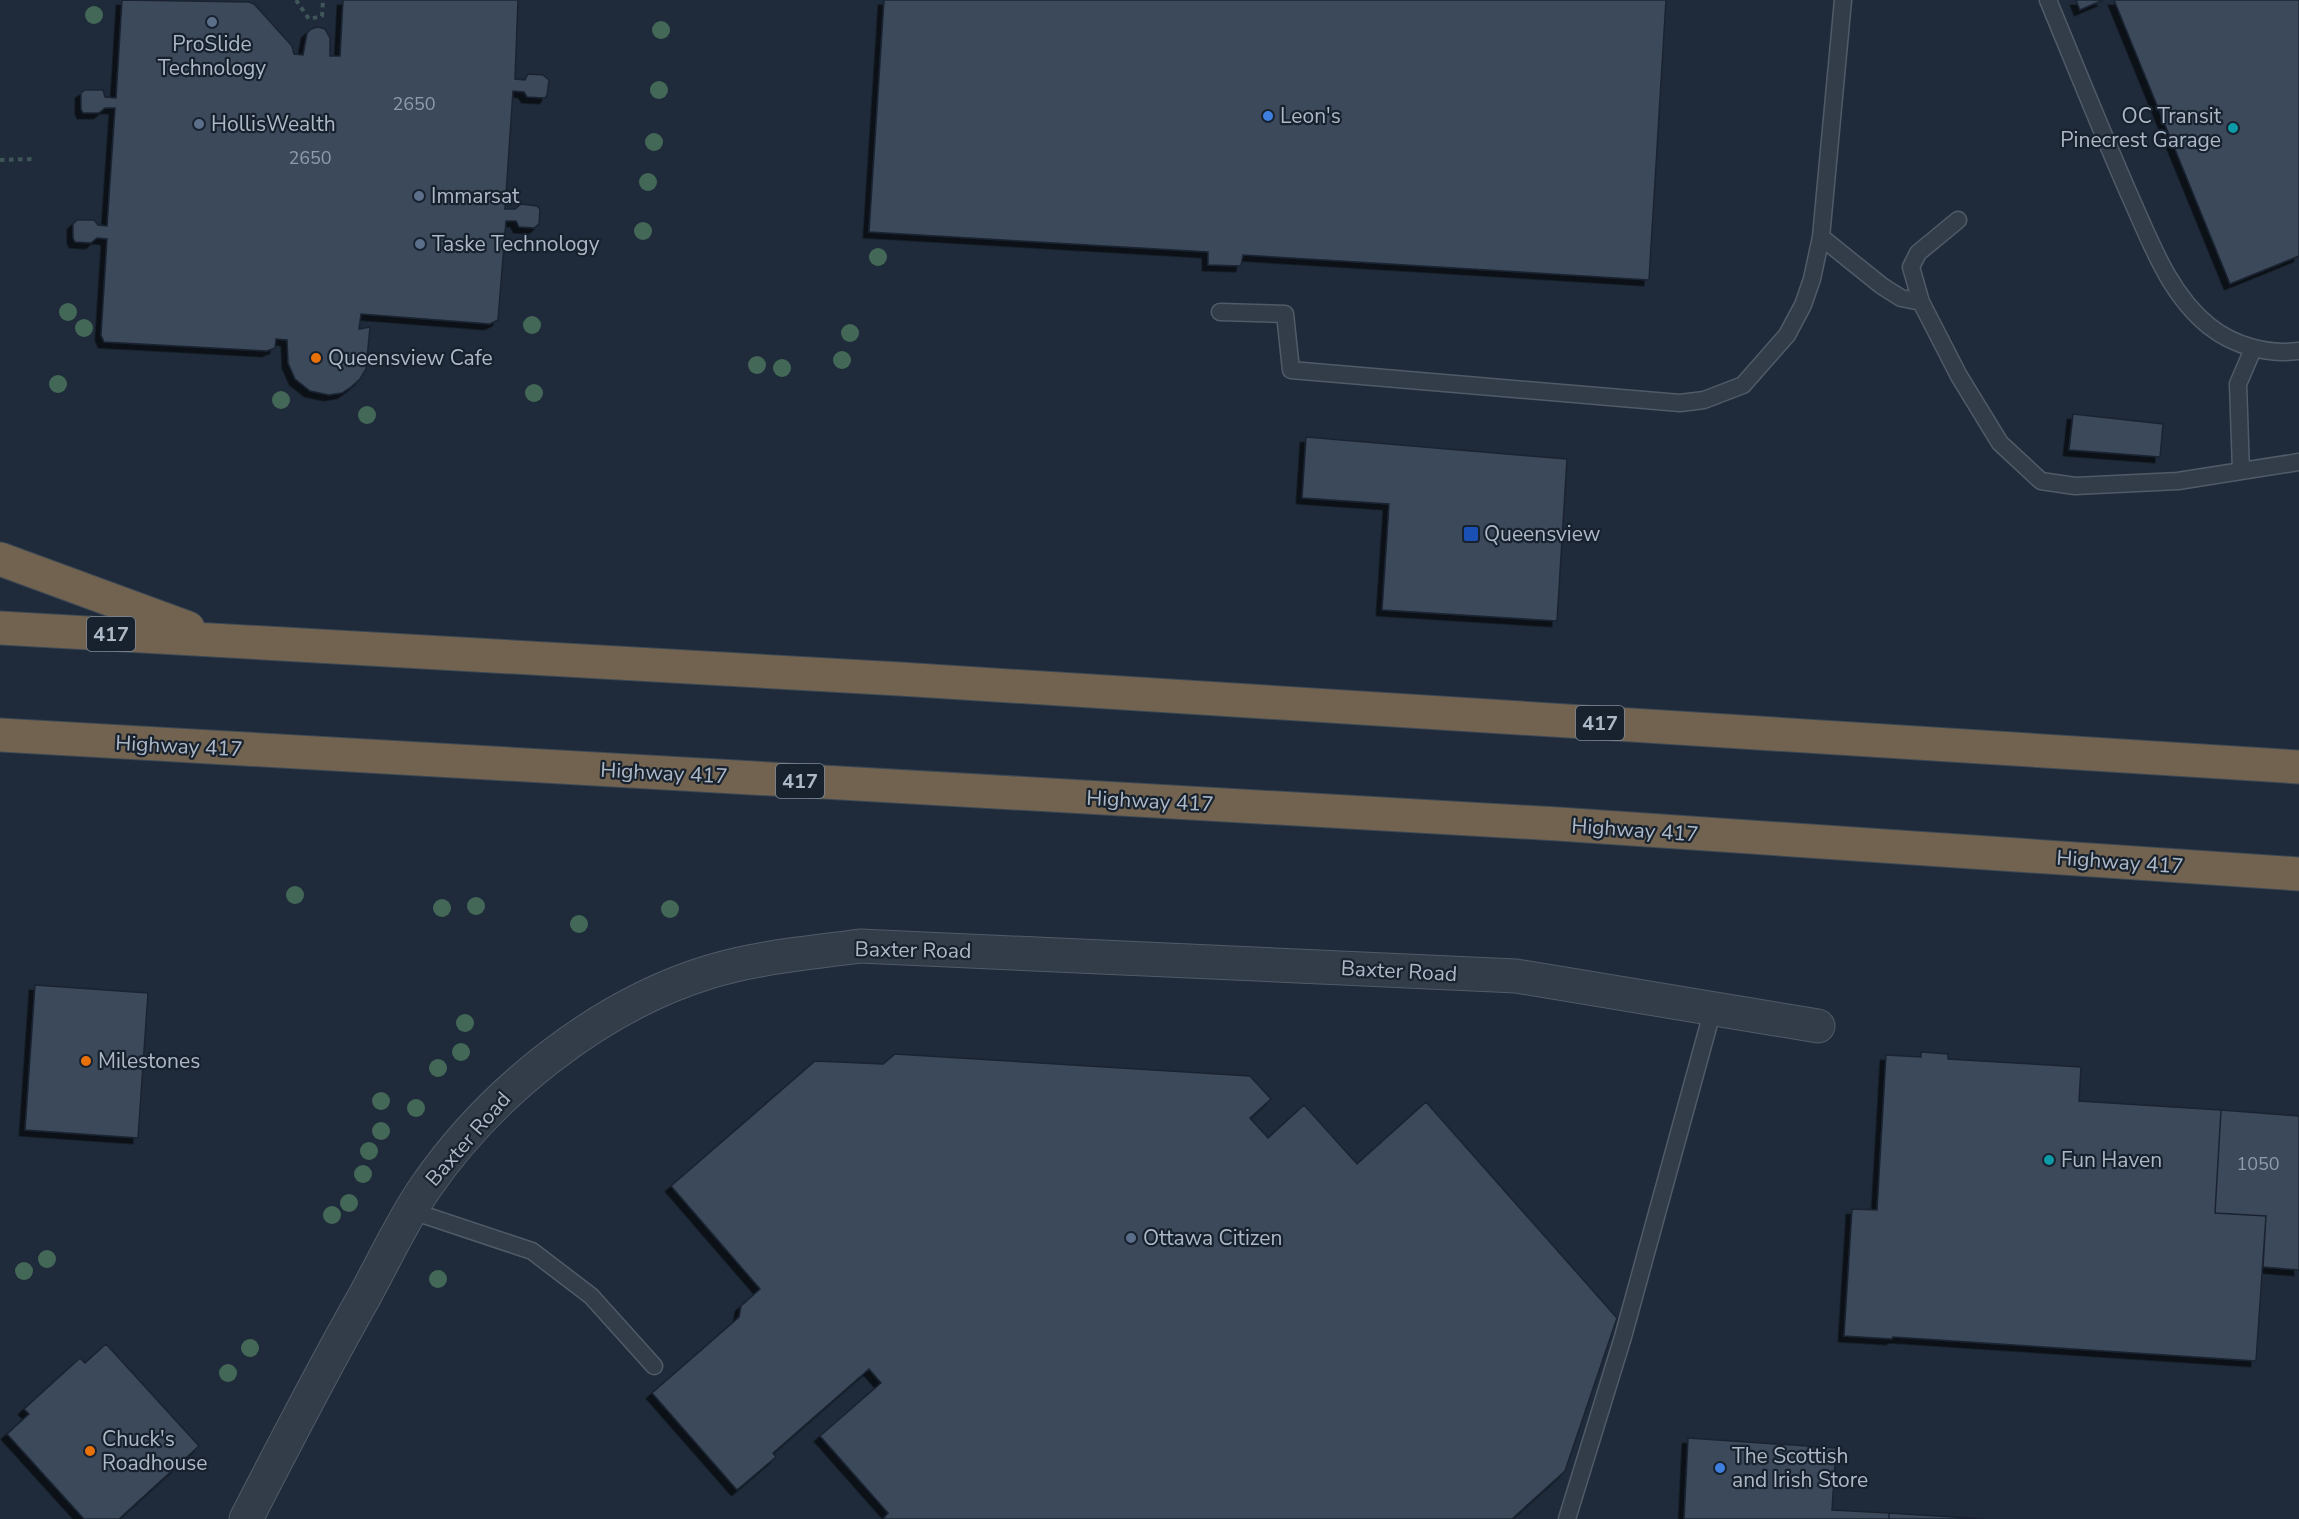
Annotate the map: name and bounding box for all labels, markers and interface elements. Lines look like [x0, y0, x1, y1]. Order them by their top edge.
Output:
marker: ProSlide Technology [205, 15, 219, 29]
place label: ProSlide Technology [158, 30, 266, 82]
house number: 2650 [392, 92, 436, 116]
place label: Leon's [1280, 102, 1341, 130]
place label: OC Transit Pinecrest Garage [2060, 102, 2222, 154]
marker: Leon's [1261, 109, 1275, 123]
place label: HollisWealth [211, 110, 336, 138]
marker: HollisWealth [192, 117, 206, 131]
marker: OC Transit Pinecrest Garage [2226, 121, 2240, 135]
house number: 2650 [288, 146, 332, 170]
place label: Immarsat [431, 182, 520, 210]
marker: Immarsat [412, 189, 426, 203]
place label: Taske Technology [432, 230, 600, 258]
marker: Taske Technology [413, 237, 427, 251]
place label: Queensview Cafe [328, 344, 493, 372]
marker: Queensview Cafe [309, 351, 323, 365]
place label: Queensview [1484, 520, 1601, 548]
marker: Queensview [1462, 525, 1480, 543]
road number: 417 [87, 617, 135, 651]
road number: 417 [1576, 706, 1624, 740]
street label: Highway 417 [115, 729, 243, 763]
street label: Highway 417 [600, 756, 728, 790]
road number: 417 [776, 764, 824, 798]
street label: Highway 417 [1086, 784, 1214, 818]
street label: Highway 417 [1570, 812, 1700, 848]
street label: Highway 417 [2055, 844, 2185, 880]
street label: Baxter Road [854, 935, 972, 965]
street label: Baxter Road [1340, 954, 1458, 988]
place label: Milestones [98, 1047, 200, 1075]
marker: Milestones [79, 1054, 93, 1068]
street label: Baxter Road [419, 1086, 517, 1192]
place label: Fun Haven [2061, 1146, 2162, 1174]
house number: 1050 [2236, 1152, 2280, 1176]
marker: Fun Haven [2042, 1153, 2056, 1167]
place label: Ottawa Citizen [1143, 1224, 1282, 1252]
marker: Ottawa Citizen [1124, 1231, 1138, 1245]
place label: Chuck's Roadhouse [102, 1425, 208, 1477]
place label: The Scottish and Irish Store [1732, 1442, 1868, 1494]
marker: Chuck's Roadhouse [83, 1444, 97, 1458]
marker: The Scottish and Irish Store [1713, 1461, 1727, 1475]

